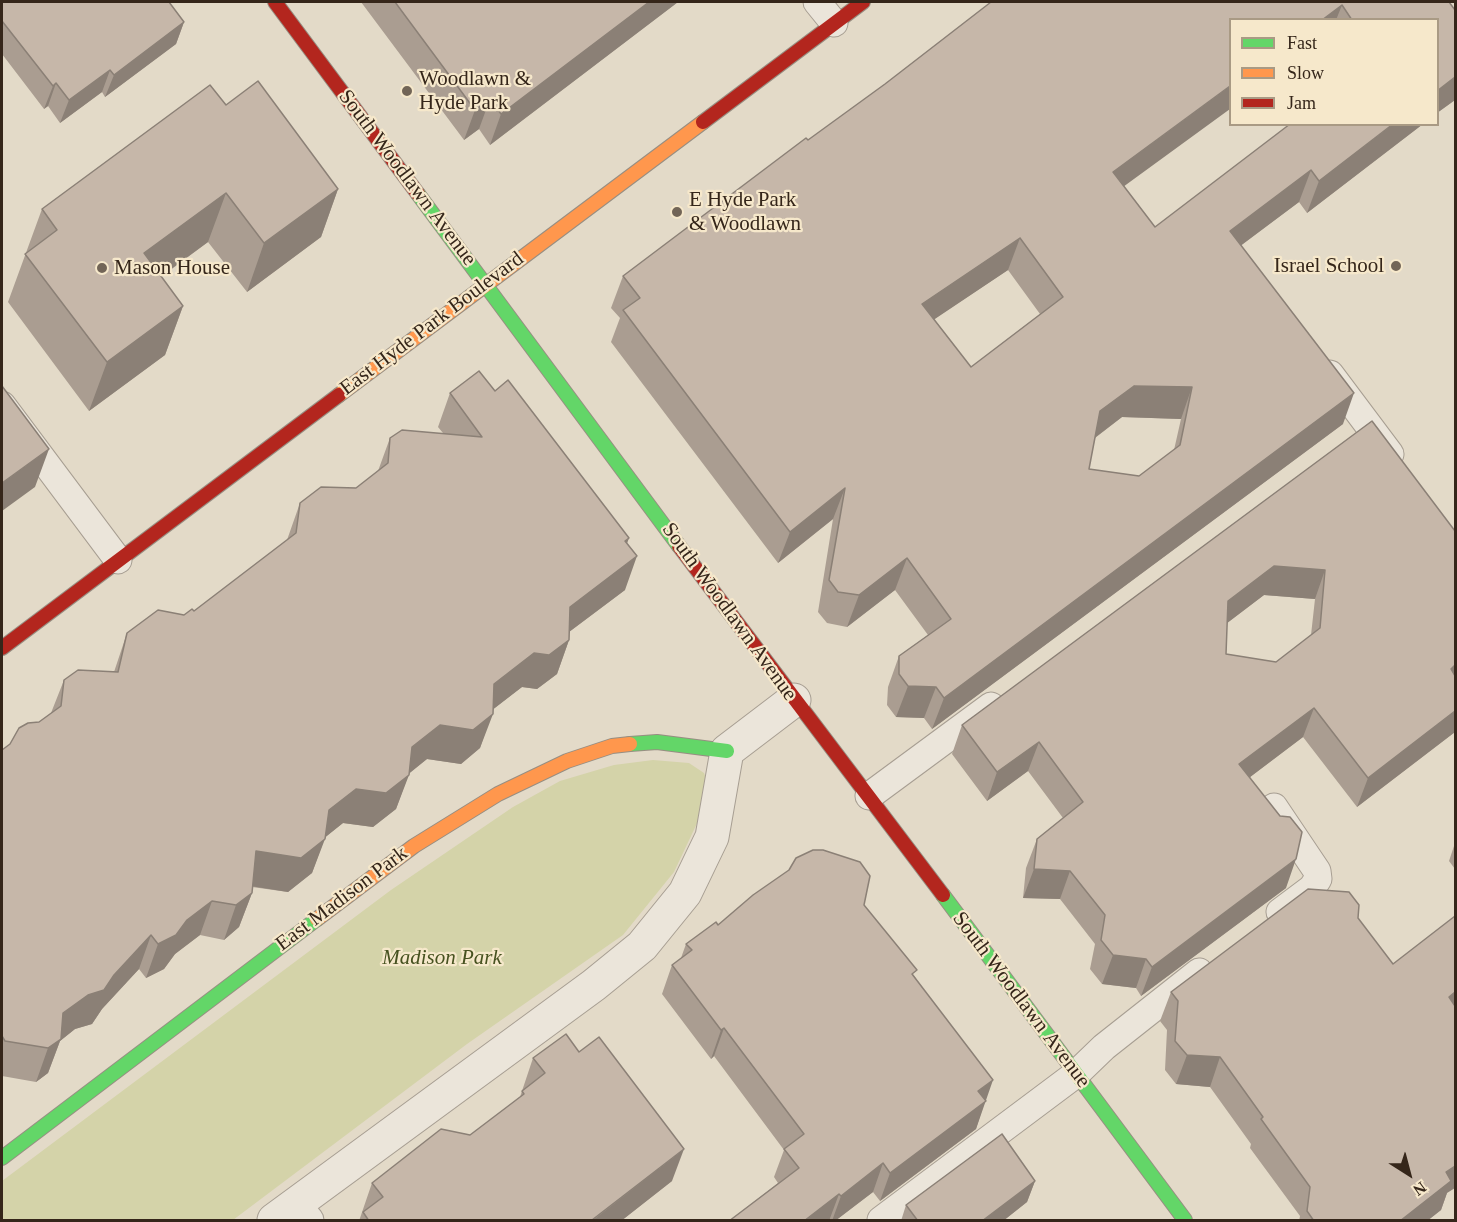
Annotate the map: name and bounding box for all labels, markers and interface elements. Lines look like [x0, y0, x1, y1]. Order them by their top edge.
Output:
legend [1229, 18, 1439, 126]
text: Fast [1287, 33, 1317, 53]
text: Slow [1287, 63, 1324, 83]
place label: Woodlawn & Hyde Park [419, 66, 531, 116]
marker: Woodlawn & Hyde Park [400, 84, 414, 98]
street label: South Woodlawn Avenue [333, 85, 481, 271]
text: Jam [1287, 93, 1316, 113]
place label: E Hyde Park & Woodlawn [689, 187, 801, 237]
marker: E Hyde Park & Woodlawn [670, 205, 684, 219]
street label: East Hyde Park Boulevard [335, 247, 529, 401]
place label: Israel School [1274, 253, 1384, 279]
place label: Mason House [114, 255, 230, 281]
marker: Israel School [1389, 259, 1403, 273]
marker: Mason House [95, 261, 109, 275]
street label: South Woodlawn Avenue [656, 518, 802, 706]
street label: East Madison Park [271, 841, 413, 957]
street label: South Woodlawn Avenue [947, 907, 1095, 1093]
park label: Madison Park [382, 945, 502, 971]
north arrow [1379, 1144, 1439, 1204]
text: N [1410, 1179, 1430, 1199]

